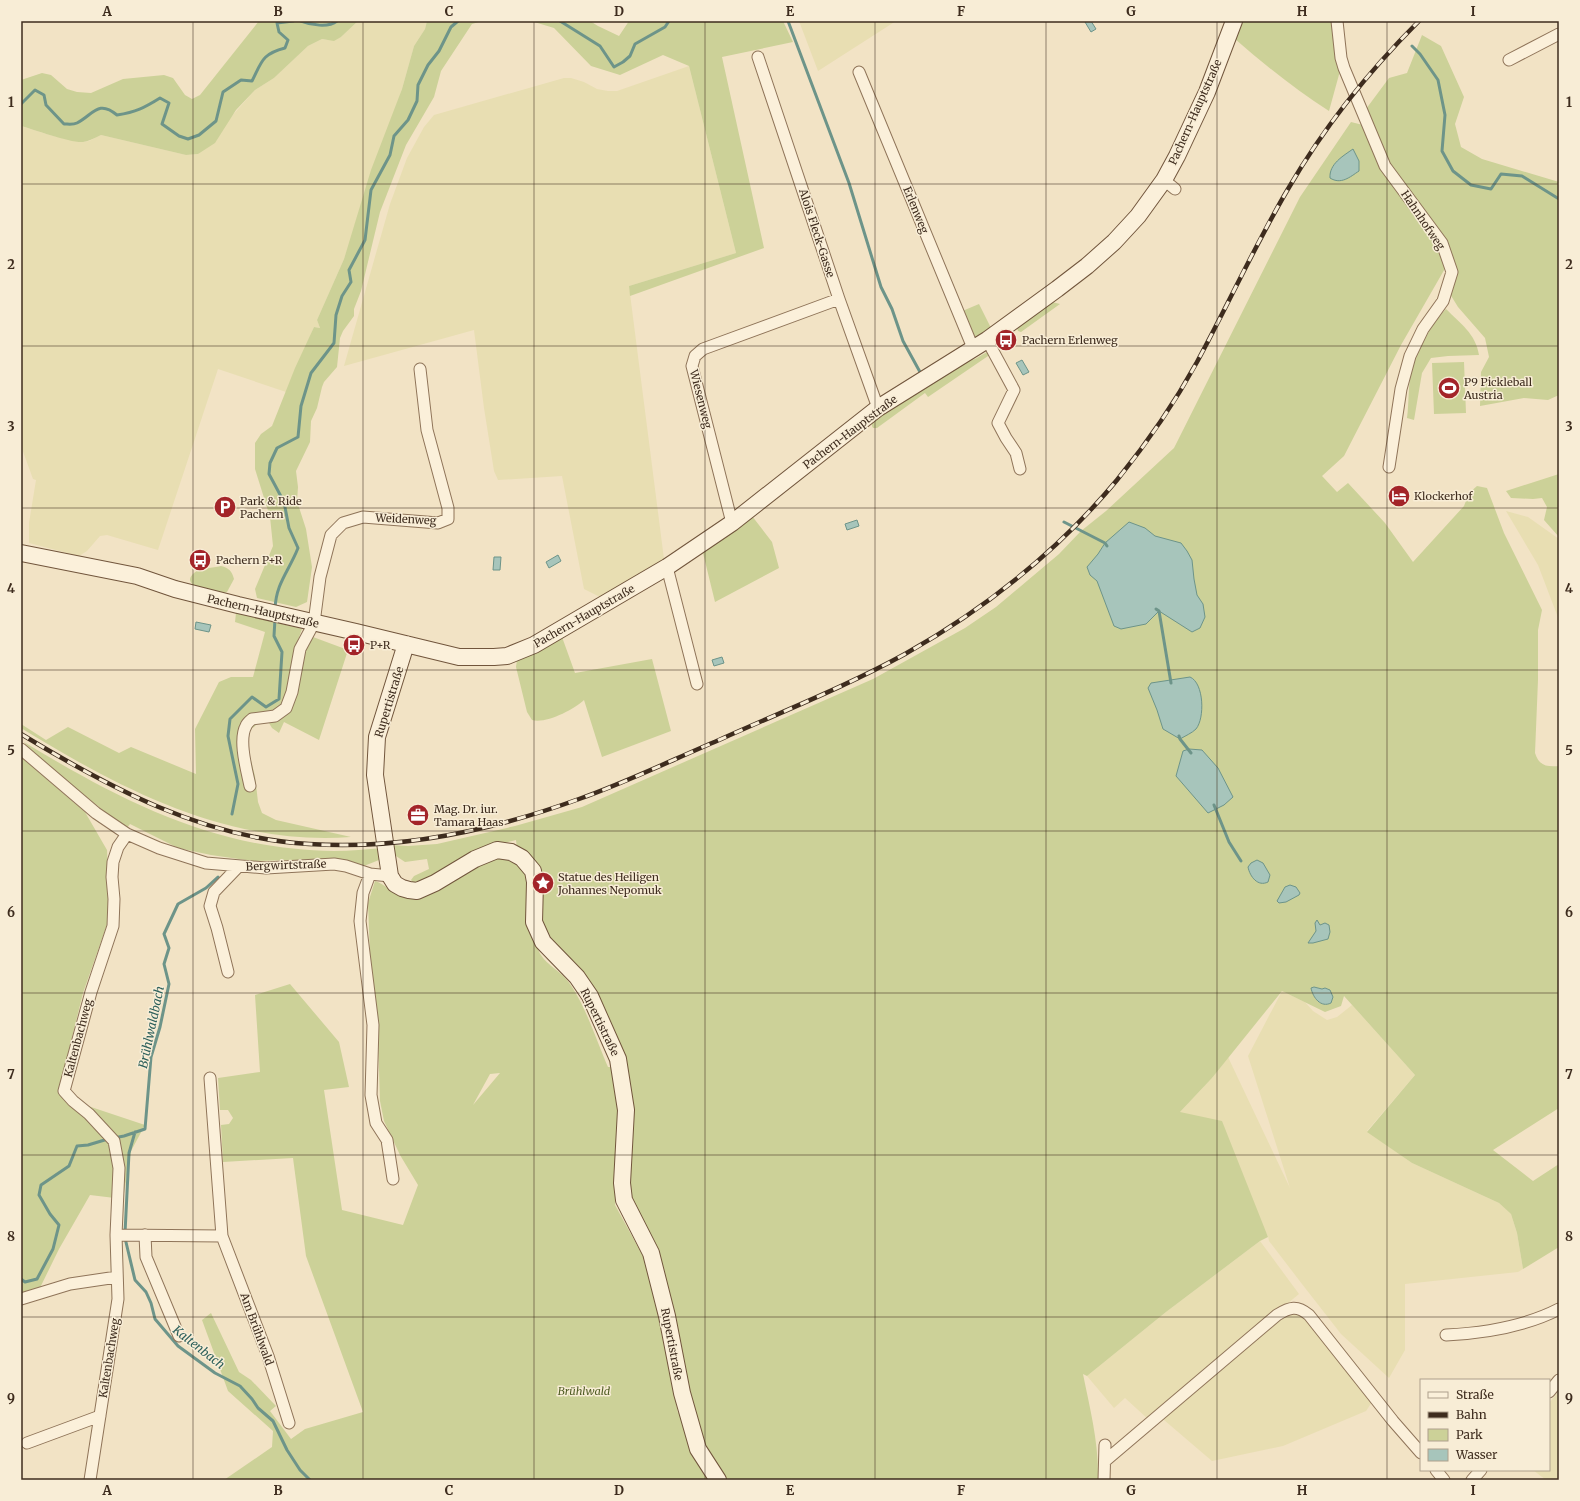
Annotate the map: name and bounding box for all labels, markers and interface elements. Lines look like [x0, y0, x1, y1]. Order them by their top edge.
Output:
text: A [101, 3, 112, 20]
text: B [273, 3, 283, 20]
text: C [445, 3, 454, 20]
text: D [614, 3, 624, 20]
text: E [786, 3, 795, 20]
text: F [957, 3, 965, 20]
text: G [1126, 3, 1136, 20]
text: H [1297, 3, 1308, 20]
text: I [1470, 3, 1476, 20]
street label: Pachern-Hauptstraße [1165, 57, 1225, 167]
text: 1 [8, 94, 14, 111]
text: 1 [1566, 94, 1572, 111]
street label: Erlenweg [900, 184, 932, 236]
street label: Alois Fleck-Gasse [796, 186, 838, 279]
street label: Hahnhofweg [1398, 188, 1448, 253]
text: 2 [7, 256, 15, 273]
text: 2 [1565, 256, 1573, 273]
bus stop icon: Pachern Erlenweg [993, 327, 1019, 353]
place label: Pachern Erlenweg [1022, 333, 1118, 347]
street label: Wiesenweg [687, 367, 715, 430]
sports icon: P9 Pickleball Austria [1436, 375, 1462, 401]
place label: P9 Pickleball Austria [1463, 375, 1533, 402]
street label: Pachern-Hauptstraße [800, 392, 900, 472]
text: 3 [7, 418, 15, 435]
text: 3 [1565, 418, 1573, 435]
hotel icon: Klockerhof [1386, 483, 1412, 509]
place label: Klockerhof [1414, 489, 1473, 503]
parking icon: Park & Ride Pachern [212, 494, 238, 520]
place label: Park & Ride Pachern [240, 494, 302, 521]
street label: Weidenweg [374, 510, 437, 528]
bus stop icon: Pachern P+R [187, 547, 213, 573]
place label: Pachern P+R [216, 553, 283, 567]
text: 4 [7, 580, 16, 597]
text: 4 [1565, 580, 1574, 597]
street label: Pachern-Hauptstraße [531, 581, 637, 651]
street label: Pachern-Hauptstraße [206, 591, 320, 631]
bus stop icon: P+R [341, 632, 367, 658]
place label: P+R [370, 638, 391, 652]
street label: Rupertistraße [372, 665, 407, 739]
text: 5 [7, 742, 15, 759]
text: 5 [1565, 742, 1573, 759]
office icon: Mag. Dr. iur. Tamara Haas [405, 802, 431, 828]
place label: Mag. Dr. iur. Tamara Haas [434, 802, 504, 829]
street label: Bergwirtstraße [245, 857, 327, 873]
place icon: Statue des Heiligen Johannes Nepomuk [530, 870, 556, 896]
place label: Statue des Heiligen Johannes Nepomuk [557, 870, 662, 897]
text: 6 [7, 904, 15, 921]
text: 6 [1565, 904, 1573, 921]
water label: Brühlwaldbach [135, 984, 167, 1070]
street label: Rupertistraße [578, 986, 623, 1058]
street label: Kaltenbachweg [61, 997, 95, 1079]
text: 7 [7, 1066, 15, 1083]
text: 7 [1565, 1066, 1573, 1083]
text: 8 [7, 1228, 15, 1245]
text: 8 [1565, 1228, 1573, 1245]
street label: Am Brühlwald [237, 1290, 277, 1368]
street label: Rupertistraße [658, 1307, 686, 1382]
street label: Kaltenbachweg [96, 1317, 122, 1399]
water label: Kaltenbach [169, 1321, 228, 1372]
legend [1420, 1379, 1550, 1471]
park label: Brühlwald [558, 1384, 611, 1398]
text: Straße [1456, 1387, 1494, 1402]
text: 9 [7, 1390, 15, 1407]
text: 9 [1565, 1390, 1573, 1407]
text: Bahn [1456, 1407, 1487, 1422]
text: Park [1456, 1427, 1483, 1442]
text: Wasser [1455, 1447, 1498, 1462]
text: A [101, 1482, 112, 1499]
text: B [273, 1482, 283, 1499]
text: C [445, 1482, 454, 1499]
text: D [614, 1482, 624, 1499]
text: E [786, 1482, 795, 1499]
text: F [957, 1482, 965, 1499]
text: G [1126, 1482, 1136, 1499]
text: H [1297, 1482, 1308, 1499]
text: I [1470, 1482, 1476, 1499]

